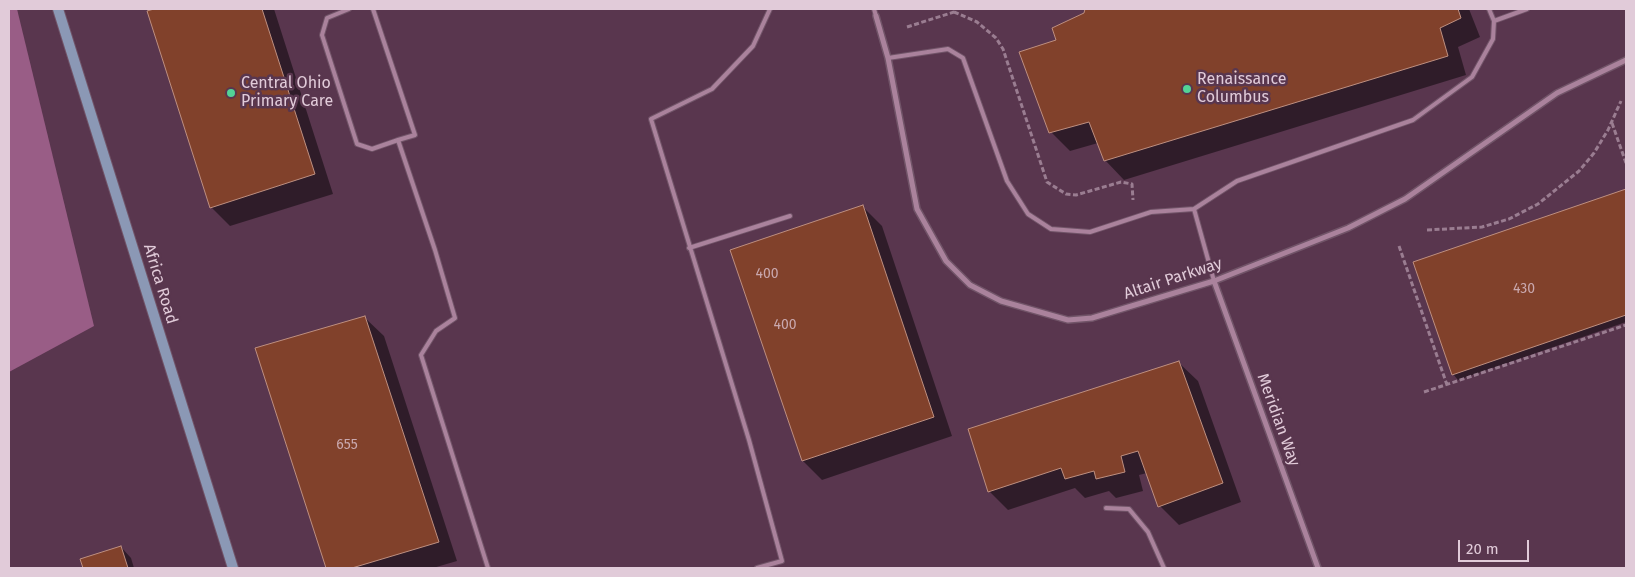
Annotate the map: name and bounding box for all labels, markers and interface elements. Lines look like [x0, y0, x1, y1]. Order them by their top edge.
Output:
place label: Renaissance Columbus [1197, 70, 1287, 108]
place label: Central Ohio Primary Care [241, 74, 333, 112]
marker: Renaissance Columbus [1181, 83, 1193, 95]
marker: Central Ohio Primary Care [225, 87, 237, 99]
street label: Africa Road [139, 242, 181, 326]
street label: Altair Parkway [1121, 254, 1225, 304]
house number: 400 [755, 266, 779, 282]
house number: 430 [1513, 281, 1535, 297]
house number: 400 [773, 317, 797, 333]
street label: Meridian Way [1252, 371, 1304, 469]
house number: 655 [336, 437, 358, 453]
scale bar [1460, 530, 1531, 562]
text: 20 m [1466, 540, 1499, 558]

